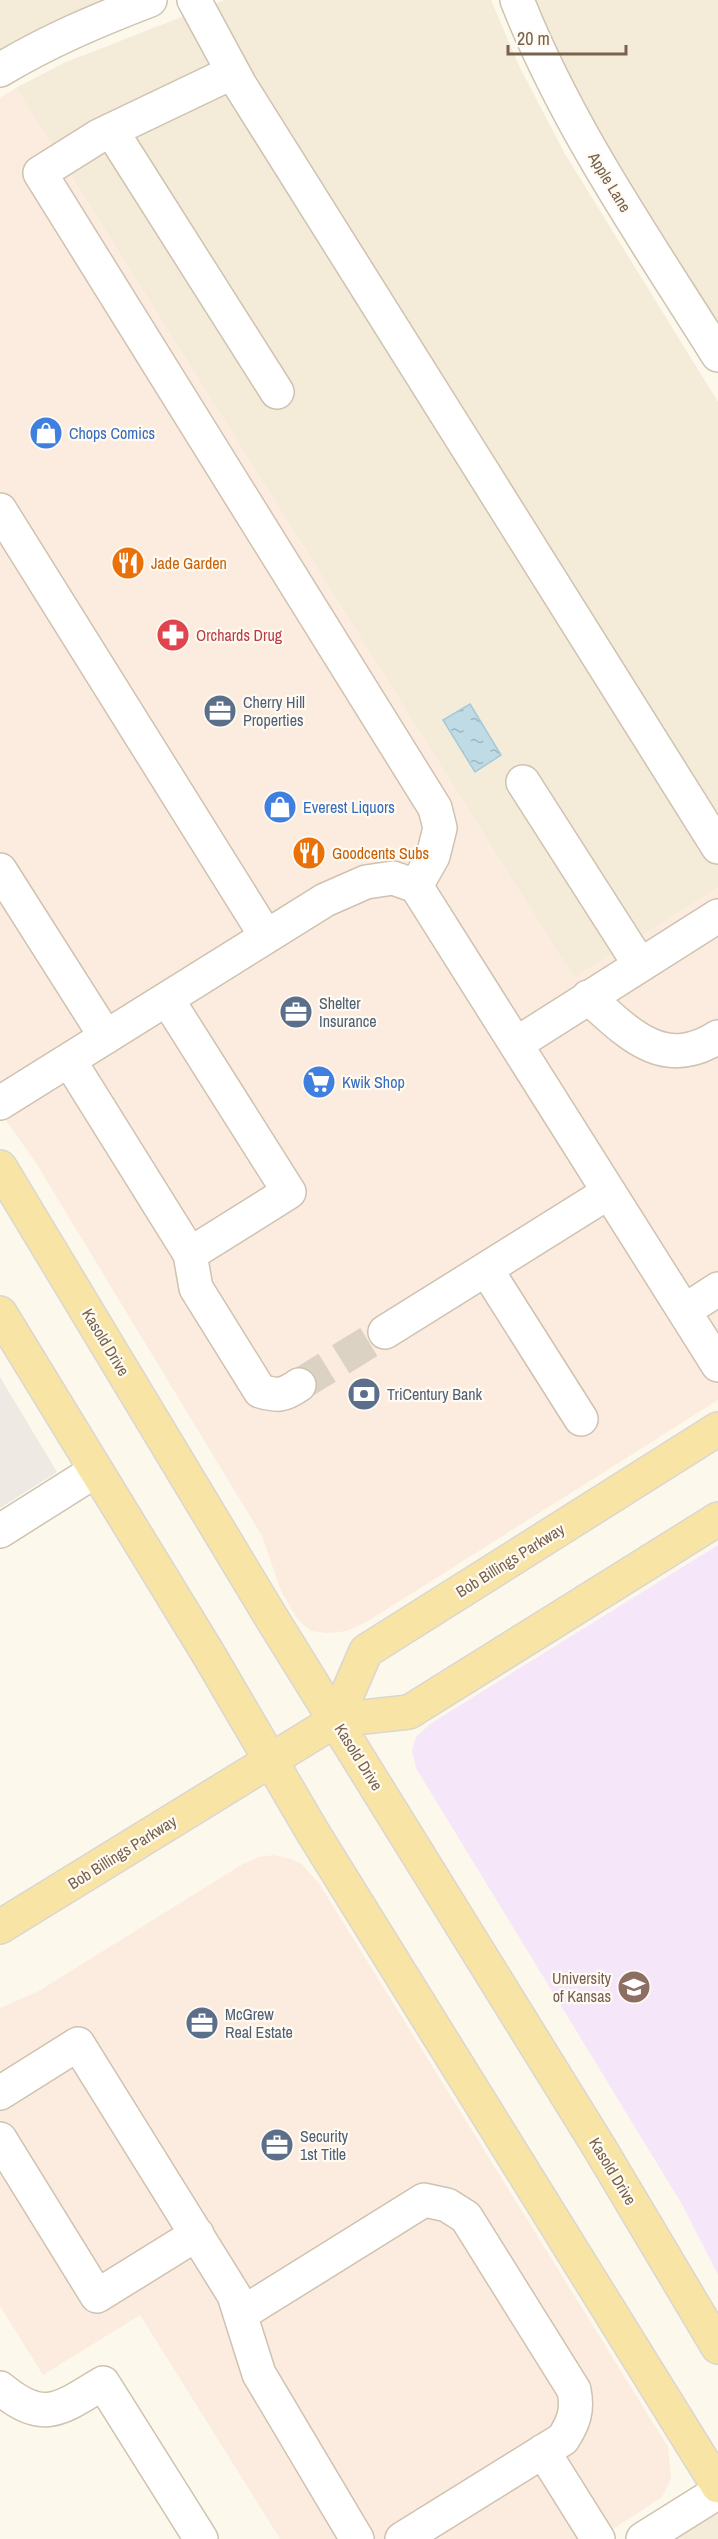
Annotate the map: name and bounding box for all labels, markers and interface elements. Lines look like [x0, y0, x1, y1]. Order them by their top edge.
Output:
scale bar [508, 18, 626, 56]
text: 20 m [517, 26, 550, 51]
street label: Apple Lane [583, 147, 637, 216]
shop icon: Chops Comics [28, 415, 64, 451]
place label: Chops Comics [69, 422, 155, 444]
restaurant icon: Jade Garden [110, 545, 146, 581]
place label: Jade Garden [151, 552, 227, 574]
pharmacy icon: Orchards Drug [155, 617, 191, 653]
place label: Orchards Drug [196, 624, 283, 646]
place label: Cherry Hill Properties [243, 691, 305, 731]
office icon: Cherry Hill Properties [202, 693, 238, 729]
shop icon: Everest Liquors [262, 789, 298, 825]
place label: Everest Liquors [303, 796, 395, 818]
restaurant icon: Goodcents Subs [291, 835, 327, 871]
place label: Goodcents Subs [332, 842, 429, 864]
place label: Shelter Insurance [319, 992, 377, 1032]
office icon: Shelter Insurance [278, 994, 314, 1030]
supermarket icon: Kwik Shop [301, 1064, 337, 1100]
place label: Kwik Shop [342, 1071, 405, 1093]
street label: Kasold Drive [77, 1304, 135, 1380]
bank icon: TriCentury Bank [346, 1376, 382, 1412]
place label: TriCentury Bank [387, 1383, 482, 1405]
street label: Bob Billings Parkway [452, 1518, 569, 1602]
street label: Kasold Drive [330, 1719, 388, 1795]
street label: Bob Billings Parkway [64, 1810, 181, 1894]
place label: University of Kansas [552, 1967, 611, 2007]
school or university icon: University of Kansas [616, 1969, 652, 2005]
place label: McGrew Real Estate [225, 2003, 293, 2043]
office icon: McGrew Real Estate [184, 2005, 220, 2041]
place label: Security 1st Title [300, 2125, 349, 2165]
office icon: Security 1st Title [259, 2127, 295, 2163]
street label: Kasold Drive [584, 2133, 642, 2209]

